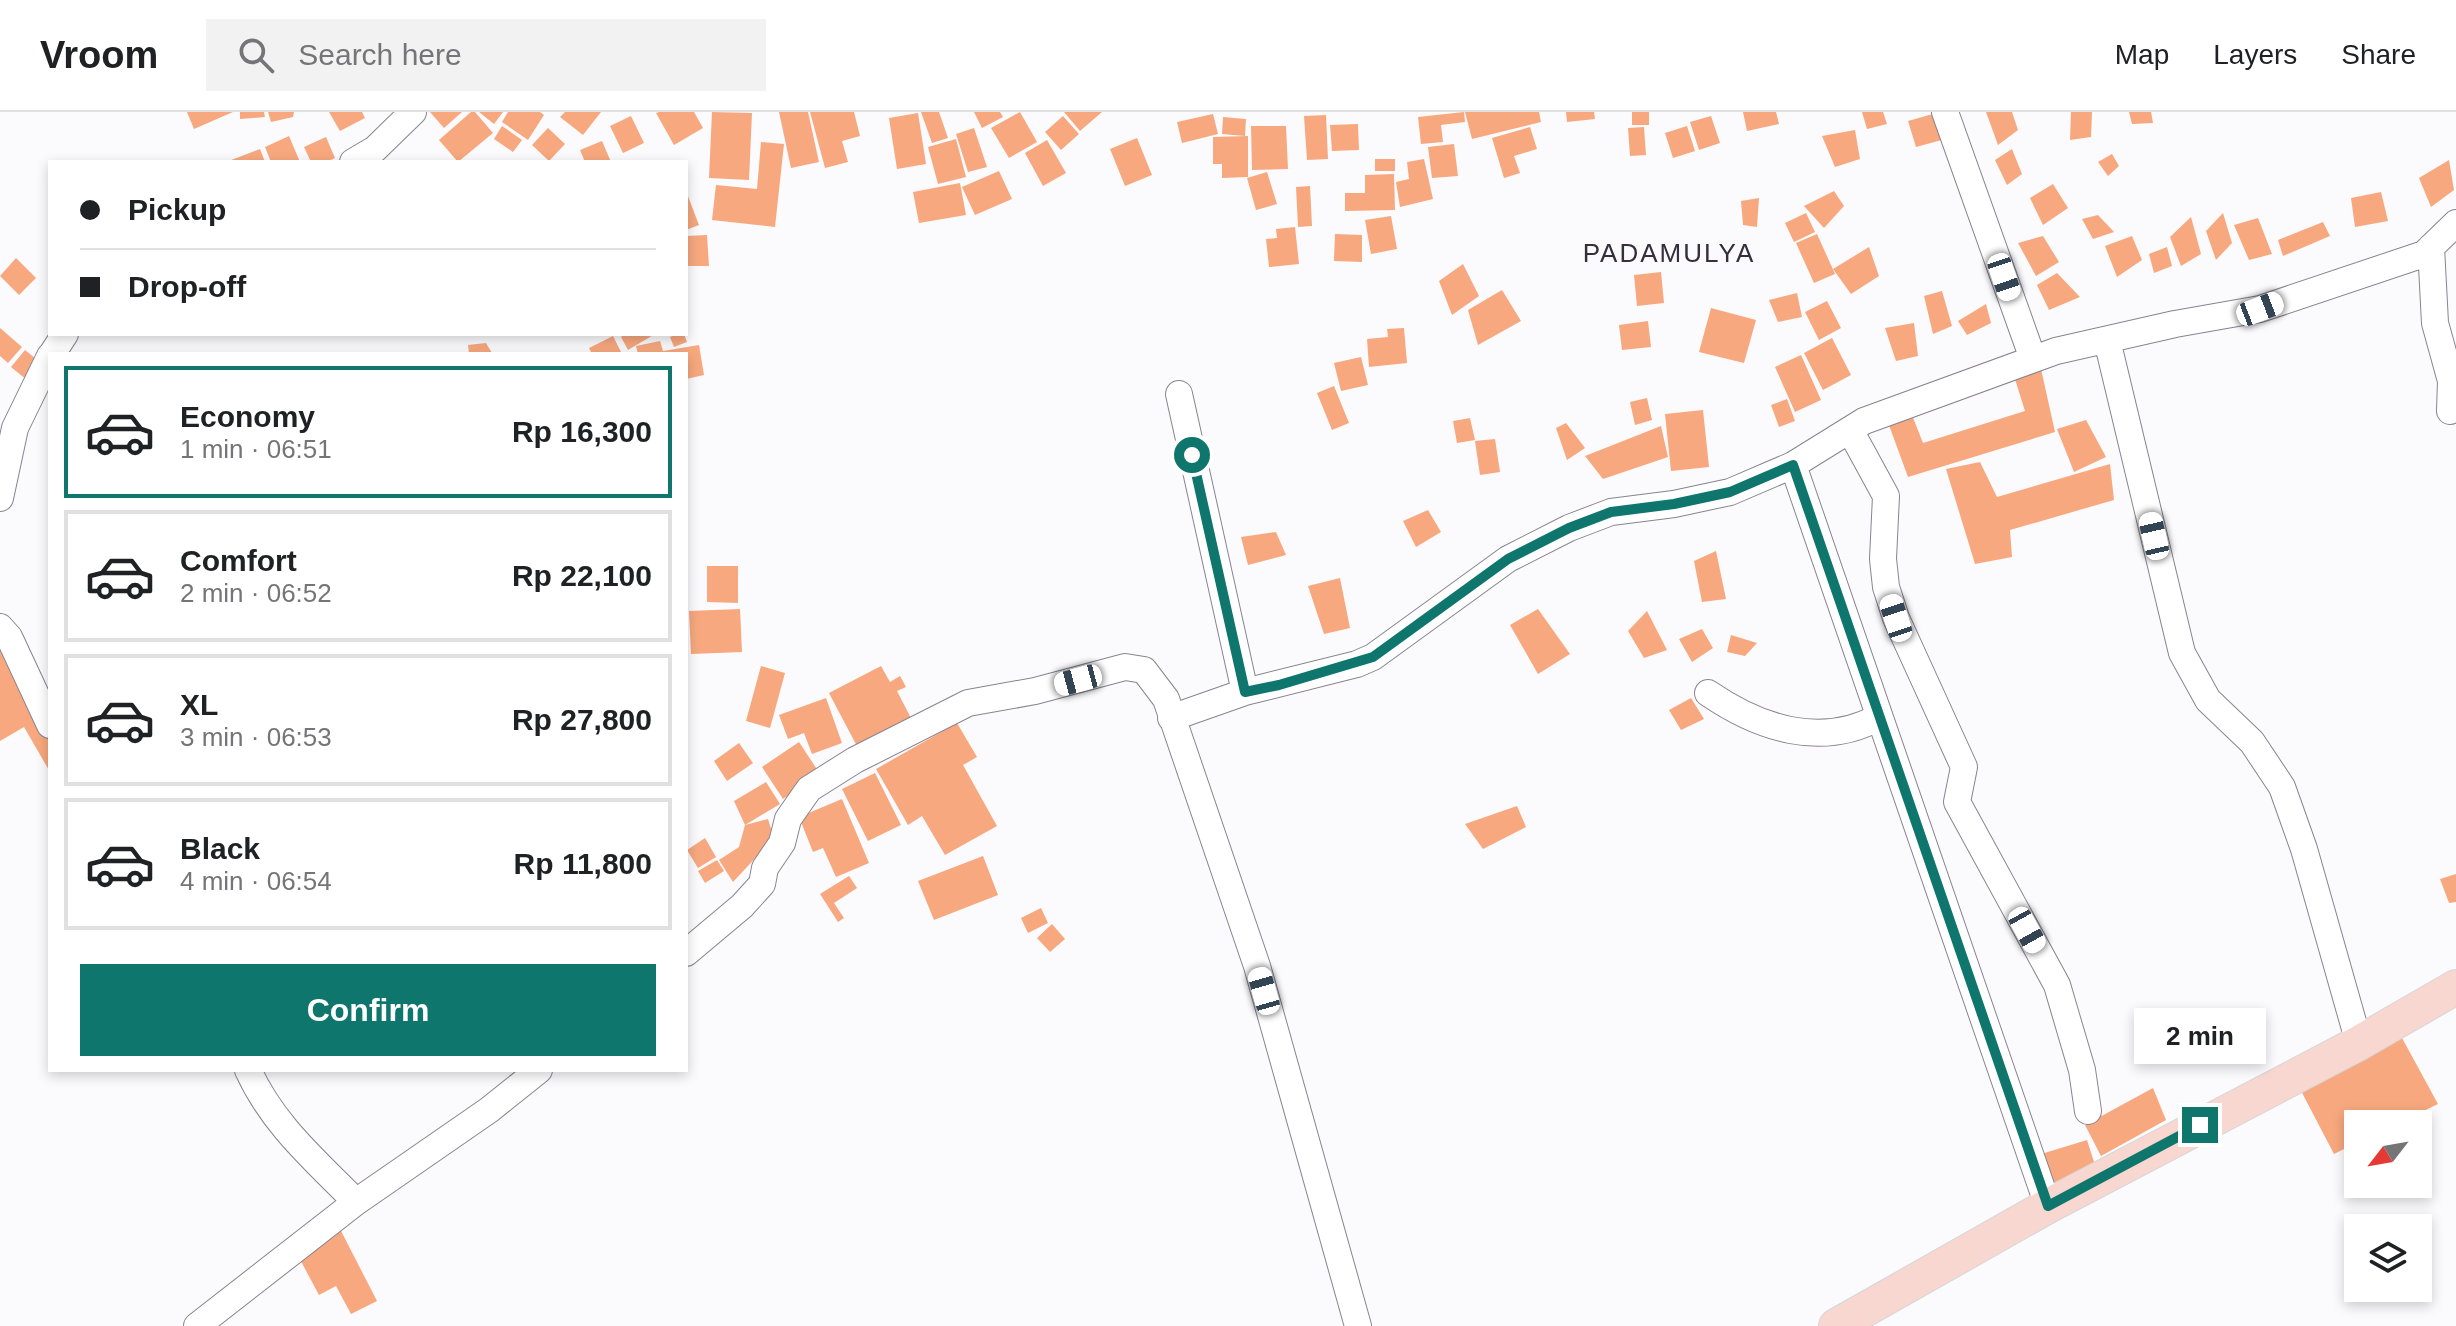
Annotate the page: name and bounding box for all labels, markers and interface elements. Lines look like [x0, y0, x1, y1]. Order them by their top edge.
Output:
search box [206, 19, 766, 91]
icon: search [234, 33, 278, 77]
text: Vroom [40, 34, 158, 76]
text: Search here [298, 38, 462, 71]
text: Map [2115, 39, 2169, 70]
text: Layers [2213, 39, 2297, 70]
text: Share [2341, 39, 2416, 70]
text: Pickup [128, 193, 226, 226]
district label: PADAMULYA [1583, 238, 1755, 268]
car [1985, 250, 2023, 304]
text: Drop-off [128, 270, 246, 303]
car [2233, 289, 2287, 329]
icon: car [84, 396, 156, 468]
text: Economy [180, 400, 315, 433]
text: Rp 16,300 [512, 415, 652, 448]
text: 1 min · 06:51 [180, 434, 332, 464]
route start [1174, 437, 1210, 473]
car [2137, 510, 2171, 562]
icon: car [84, 540, 156, 612]
text: Comfort [180, 544, 297, 577]
text: Rp 22,100 [512, 559, 652, 592]
text: 2 min · 06:52 [180, 578, 332, 608]
car [1877, 591, 1915, 645]
car [1052, 662, 1104, 698]
icon: car [84, 684, 156, 756]
text: XL [180, 688, 218, 721]
text: Rp 27,800 [512, 703, 652, 736]
text: 3 min · 06:53 [180, 722, 332, 752]
icon: car [84, 828, 156, 900]
text: Black [180, 832, 260, 865]
text: Rp 11,800 [514, 847, 652, 880]
text: 4 min · 06:54 [180, 866, 332, 896]
car [2005, 903, 2049, 957]
button: Confirm [80, 964, 656, 1056]
car [1246, 965, 1282, 1017]
callout: 2 min [2134, 1009, 2266, 1065]
text: 2 min [2166, 1021, 2234, 1051]
route end [2182, 1107, 2218, 1143]
north arrow [2344, 1110, 2432, 1198]
map controls [2344, 1110, 2432, 1302]
button: layers [2344, 1214, 2432, 1302]

